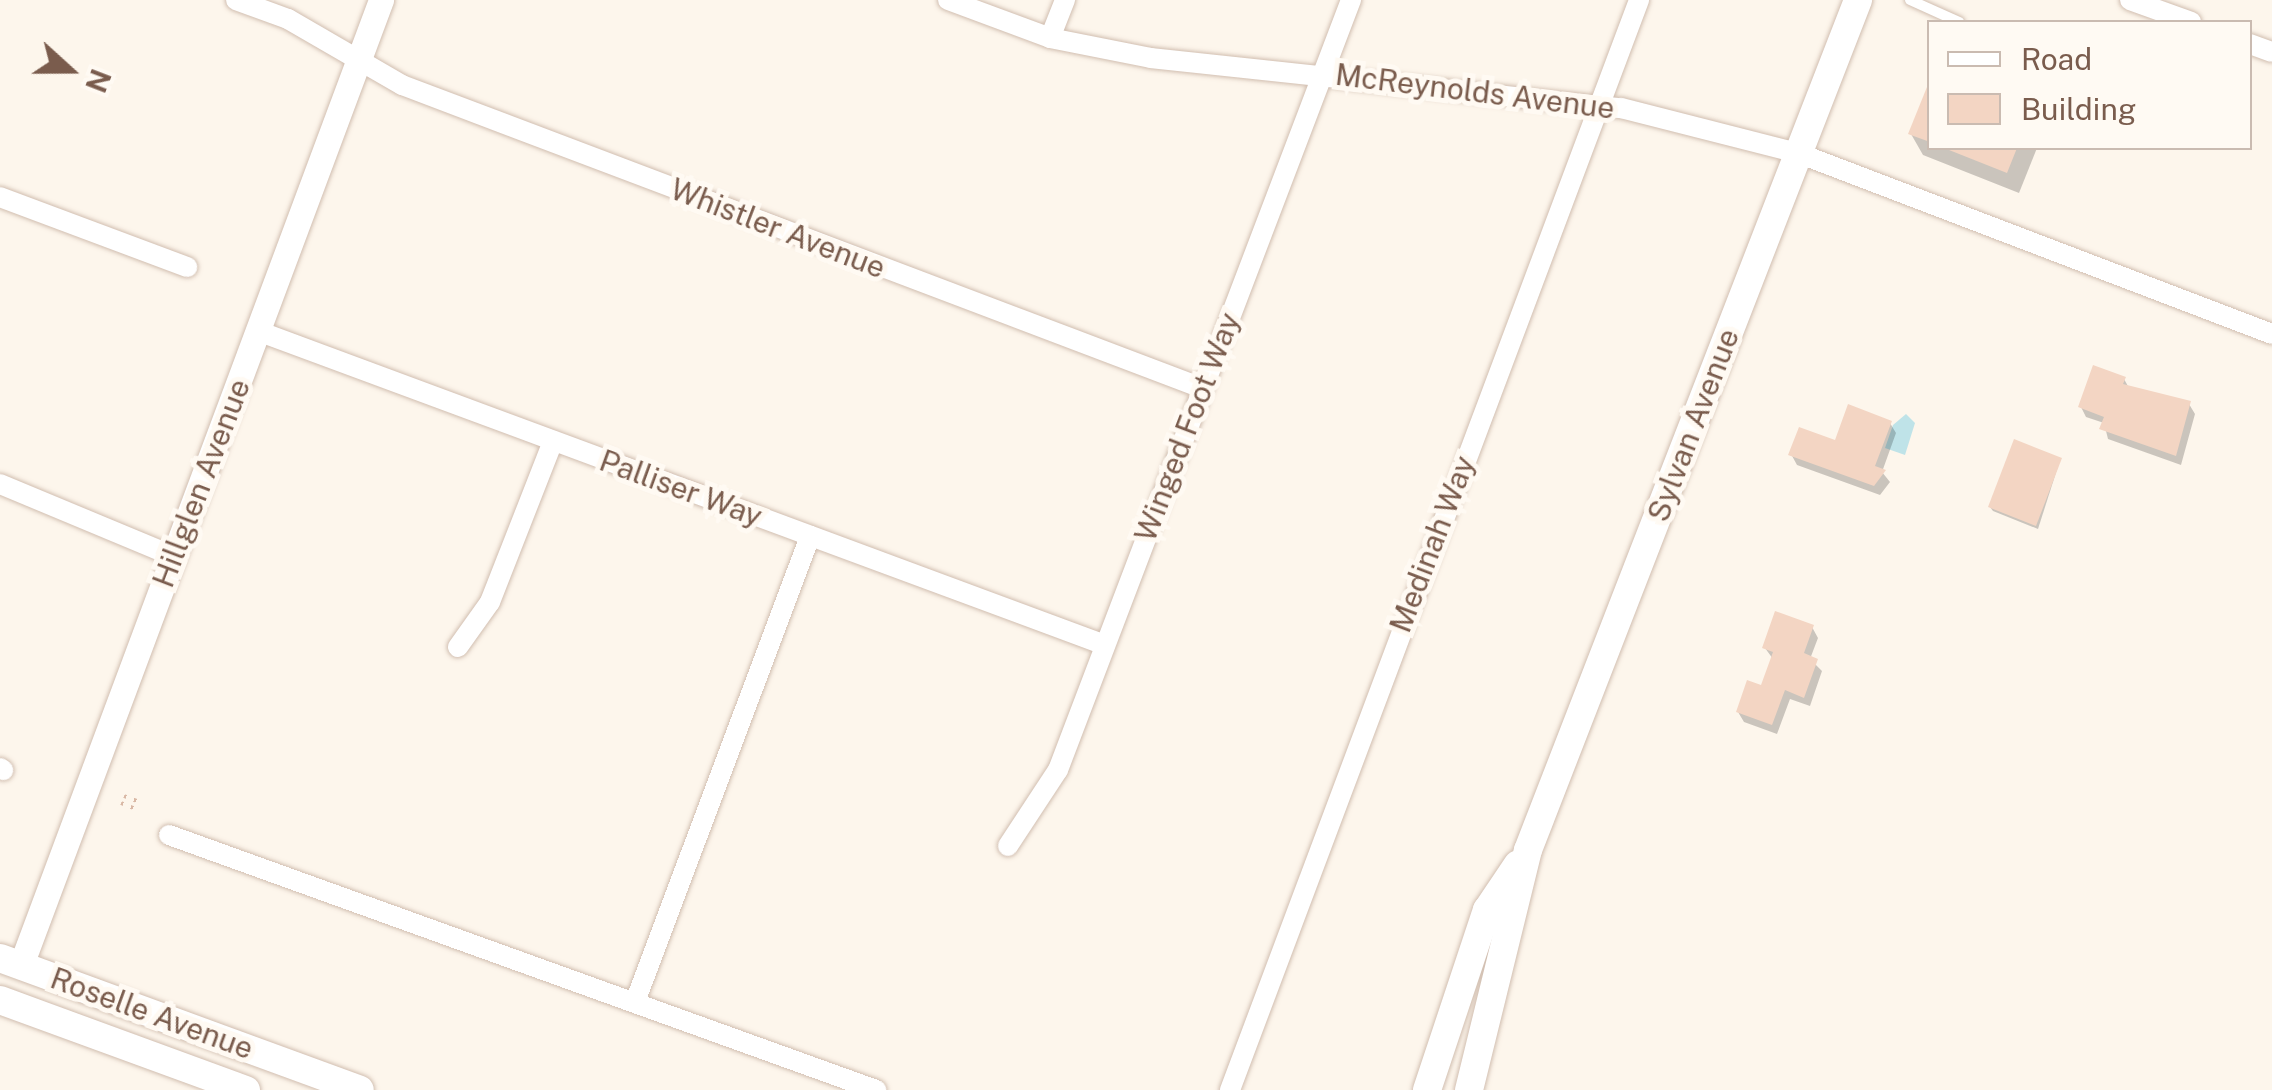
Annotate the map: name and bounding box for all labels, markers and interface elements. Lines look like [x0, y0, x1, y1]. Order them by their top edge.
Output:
north arrow [20, 20, 120, 120]
legend [1927, 20, 2252, 150]
text: Road [2021, 41, 2092, 77]
street label: McReynolds Avenue [1333, 56, 1617, 126]
text: N [79, 65, 118, 97]
text: Building [2021, 91, 2136, 127]
street label: Whistler Avenue [665, 170, 891, 286]
street label: Winged Foot Way [1127, 307, 1247, 547]
street label: Sylvan Avenue [1640, 323, 1746, 527]
street label: Hillglen Avenue [145, 374, 257, 592]
street label: Palliser Way [594, 442, 768, 534]
street label: Medinah Way [1382, 450, 1482, 638]
street label: Roselle Avenue [46, 960, 258, 1066]

